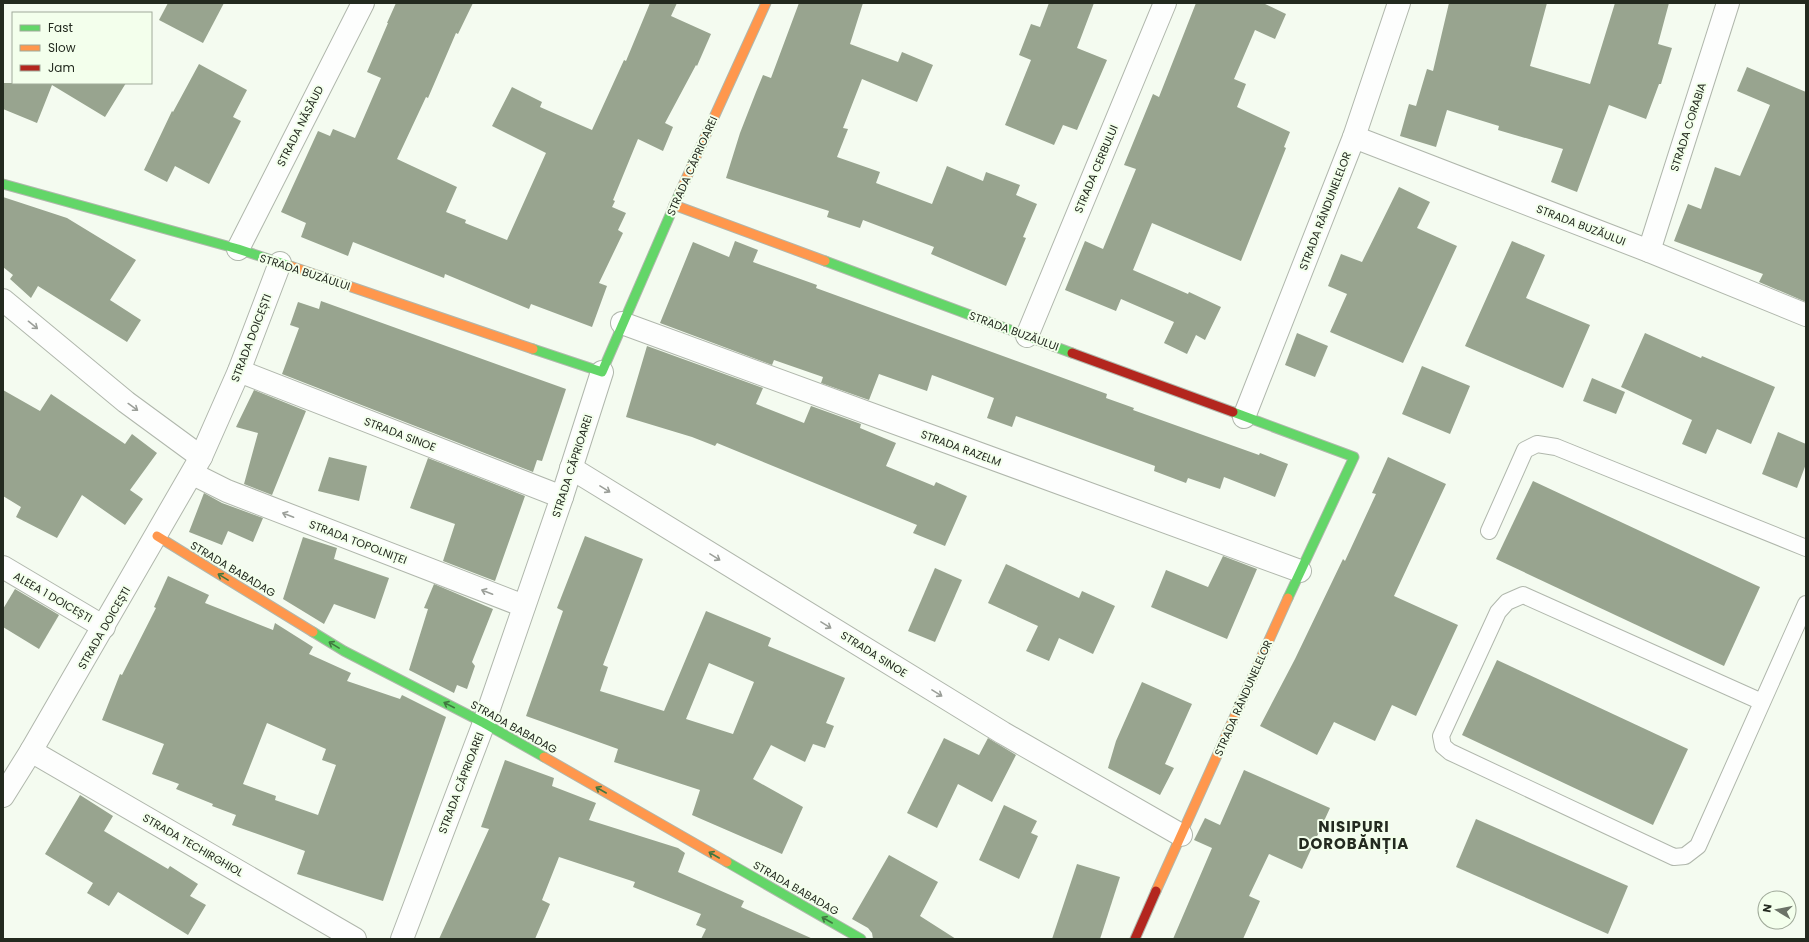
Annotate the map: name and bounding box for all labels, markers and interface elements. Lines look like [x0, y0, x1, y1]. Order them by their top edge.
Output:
legend [12, 12, 152, 84]
text: Fast [48, 19, 73, 36]
text: Slow [48, 39, 76, 56]
text: Jam [48, 59, 75, 76]
street label: STRADA CORABIA [1666, 80, 1710, 174]
street label: STRADA NĂSĂUD [273, 83, 327, 169]
street label: STRADA CĂPRIOAREI [663, 114, 721, 218]
street label: STRADA CERBULUI [1070, 122, 1122, 216]
street label: STRADA RÂNDUNELELOR [1295, 149, 1355, 272]
street label: STRADA BUZĂULUI [1534, 201, 1628, 249]
street label: STRADA BUZĂULUI [258, 250, 352, 294]
street label: STRADA DOICEȘTI [227, 292, 275, 384]
street label: STRADA BUZĂULUI [967, 307, 1061, 355]
one-way arrow [28, 320, 39, 329]
one-way arrow [128, 403, 139, 412]
street label: STRADA CĂPRIOAREI [548, 412, 596, 520]
street label: STRADA SINOE [362, 413, 438, 455]
street label: STRADA RAZELM [919, 426, 1003, 470]
one-way arrow [599, 485, 611, 493]
one-way arrow [282, 510, 294, 518]
street label: STRADA TOPOLNIȚEI [307, 516, 409, 568]
street label: STRADA BABADAG [187, 537, 279, 601]
one-way arrow [709, 553, 721, 561]
street label: ALEEA 1 DOICEȘTI [11, 568, 95, 626]
one-way arrow [218, 573, 229, 581]
street label: STRADA DOICEȘTI [74, 584, 134, 672]
one-way arrow [482, 588, 494, 596]
one-way arrow [820, 621, 832, 629]
street label: STRADA SINOE [838, 627, 910, 681]
street label: STRADA RÂNDUNELELOR [1210, 637, 1276, 759]
one-way arrow [328, 640, 340, 648]
one-way arrow [931, 689, 943, 697]
street label: STRADA BABADAG [468, 697, 561, 758]
one-way arrow [444, 701, 456, 708]
street label: STRADA CĂPRIOAREI [434, 730, 488, 836]
one-way arrow [595, 786, 607, 794]
street label: STRADA TECHIRGHIOL [140, 810, 247, 881]
district label: NISIPURI DOROBĂNȚIA [1299, 816, 1409, 855]
one-way arrow [708, 850, 720, 858]
street label: STRADA BABADAG [750, 857, 842, 919]
north arrow [1757, 890, 1797, 930]
text: N [1759, 903, 1776, 914]
one-way arrow [821, 915, 833, 923]

